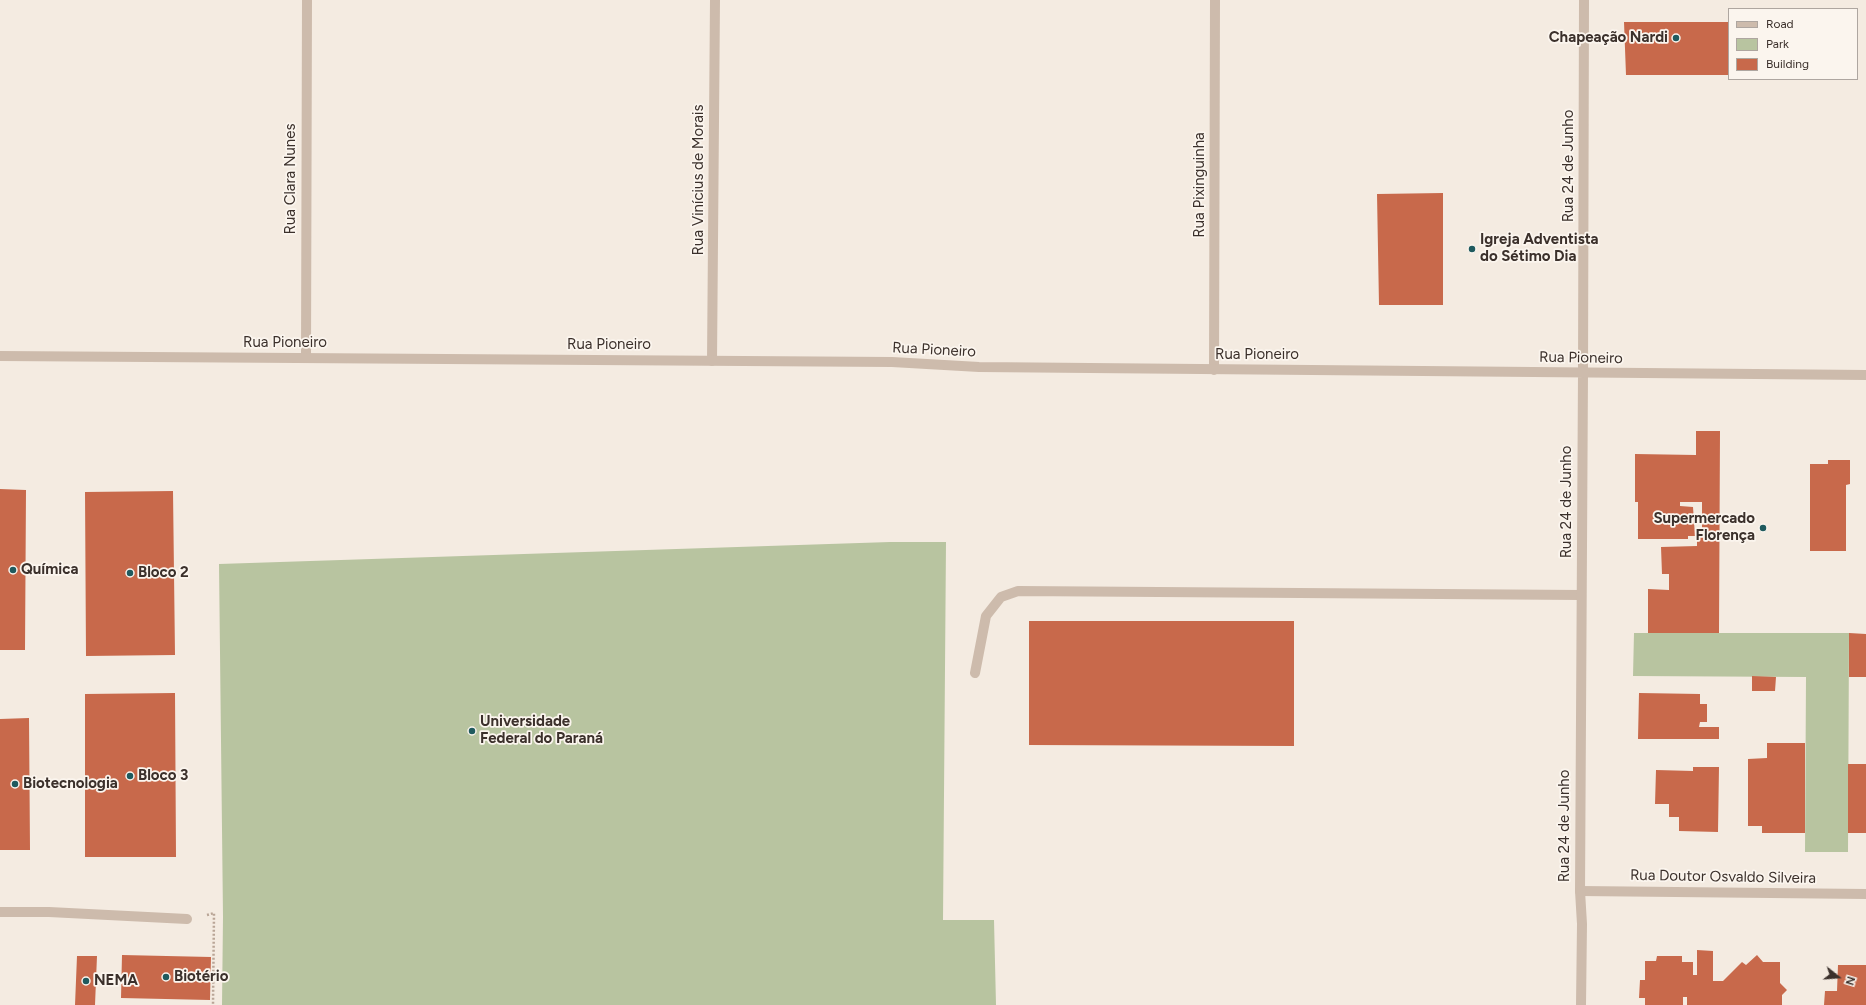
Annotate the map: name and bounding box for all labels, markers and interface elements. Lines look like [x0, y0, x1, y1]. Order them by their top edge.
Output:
legend [1728, 8, 1858, 80]
text: Road [1766, 17, 1794, 31]
place label: Chapeação Nardi [1549, 29, 1668, 47]
marker: Chapeação Nardi [1671, 33, 1681, 43]
text: Park [1766, 37, 1789, 51]
text: Building [1766, 57, 1809, 71]
street label: Rua Vinícius de Morais [690, 105, 708, 255]
street label: Rua 24 de Junho [1560, 110, 1578, 222]
street label: Rua Clara Nunes [282, 124, 300, 234]
street label: Rua Pixinguinha [1191, 132, 1209, 238]
place label: Igreja Adventista do Sétimo Dia [1480, 231, 1599, 266]
marker: Igreja Adventista do Sétimo Dia [1467, 244, 1477, 254]
street label: Rua Pioneiro [243, 334, 327, 352]
street label: Rua Pioneiro [567, 336, 651, 354]
street label: Rua Pioneiro [892, 339, 976, 361]
street label: Rua Pioneiro [1215, 346, 1299, 364]
street label: Rua Pioneiro [1539, 348, 1623, 368]
street label: Rua 24 de Junho [1558, 446, 1576, 558]
place label: Supermercado Florença [1653, 510, 1755, 545]
marker: Supermercado Florença [1758, 523, 1768, 533]
place label: Química [21, 561, 78, 579]
place label: Bloco 2 [138, 564, 189, 582]
marker: Química [8, 565, 18, 575]
marker: Bloco 2 [125, 568, 135, 578]
place label: Universidade Federal do Paraná [480, 713, 603, 748]
marker: Universidade Federal do Paraná [467, 726, 477, 736]
place label: Bloco 3 [138, 767, 188, 785]
street label: Rua 24 de Junho [1556, 770, 1574, 882]
marker: Bloco 3 [125, 771, 135, 781]
place label: Biotecnologia [23, 775, 118, 793]
marker: Biotecnologia [10, 779, 20, 789]
street label: Rua Doutor Osvaldo Silveira [1630, 866, 1816, 888]
north arrow [1818, 957, 1858, 997]
place label: Biotério [174, 968, 228, 986]
place label: NEMA [94, 972, 138, 990]
marker: Biotério [161, 972, 171, 982]
text: N [1842, 975, 1857, 987]
marker: NEMA [81, 976, 91, 986]

